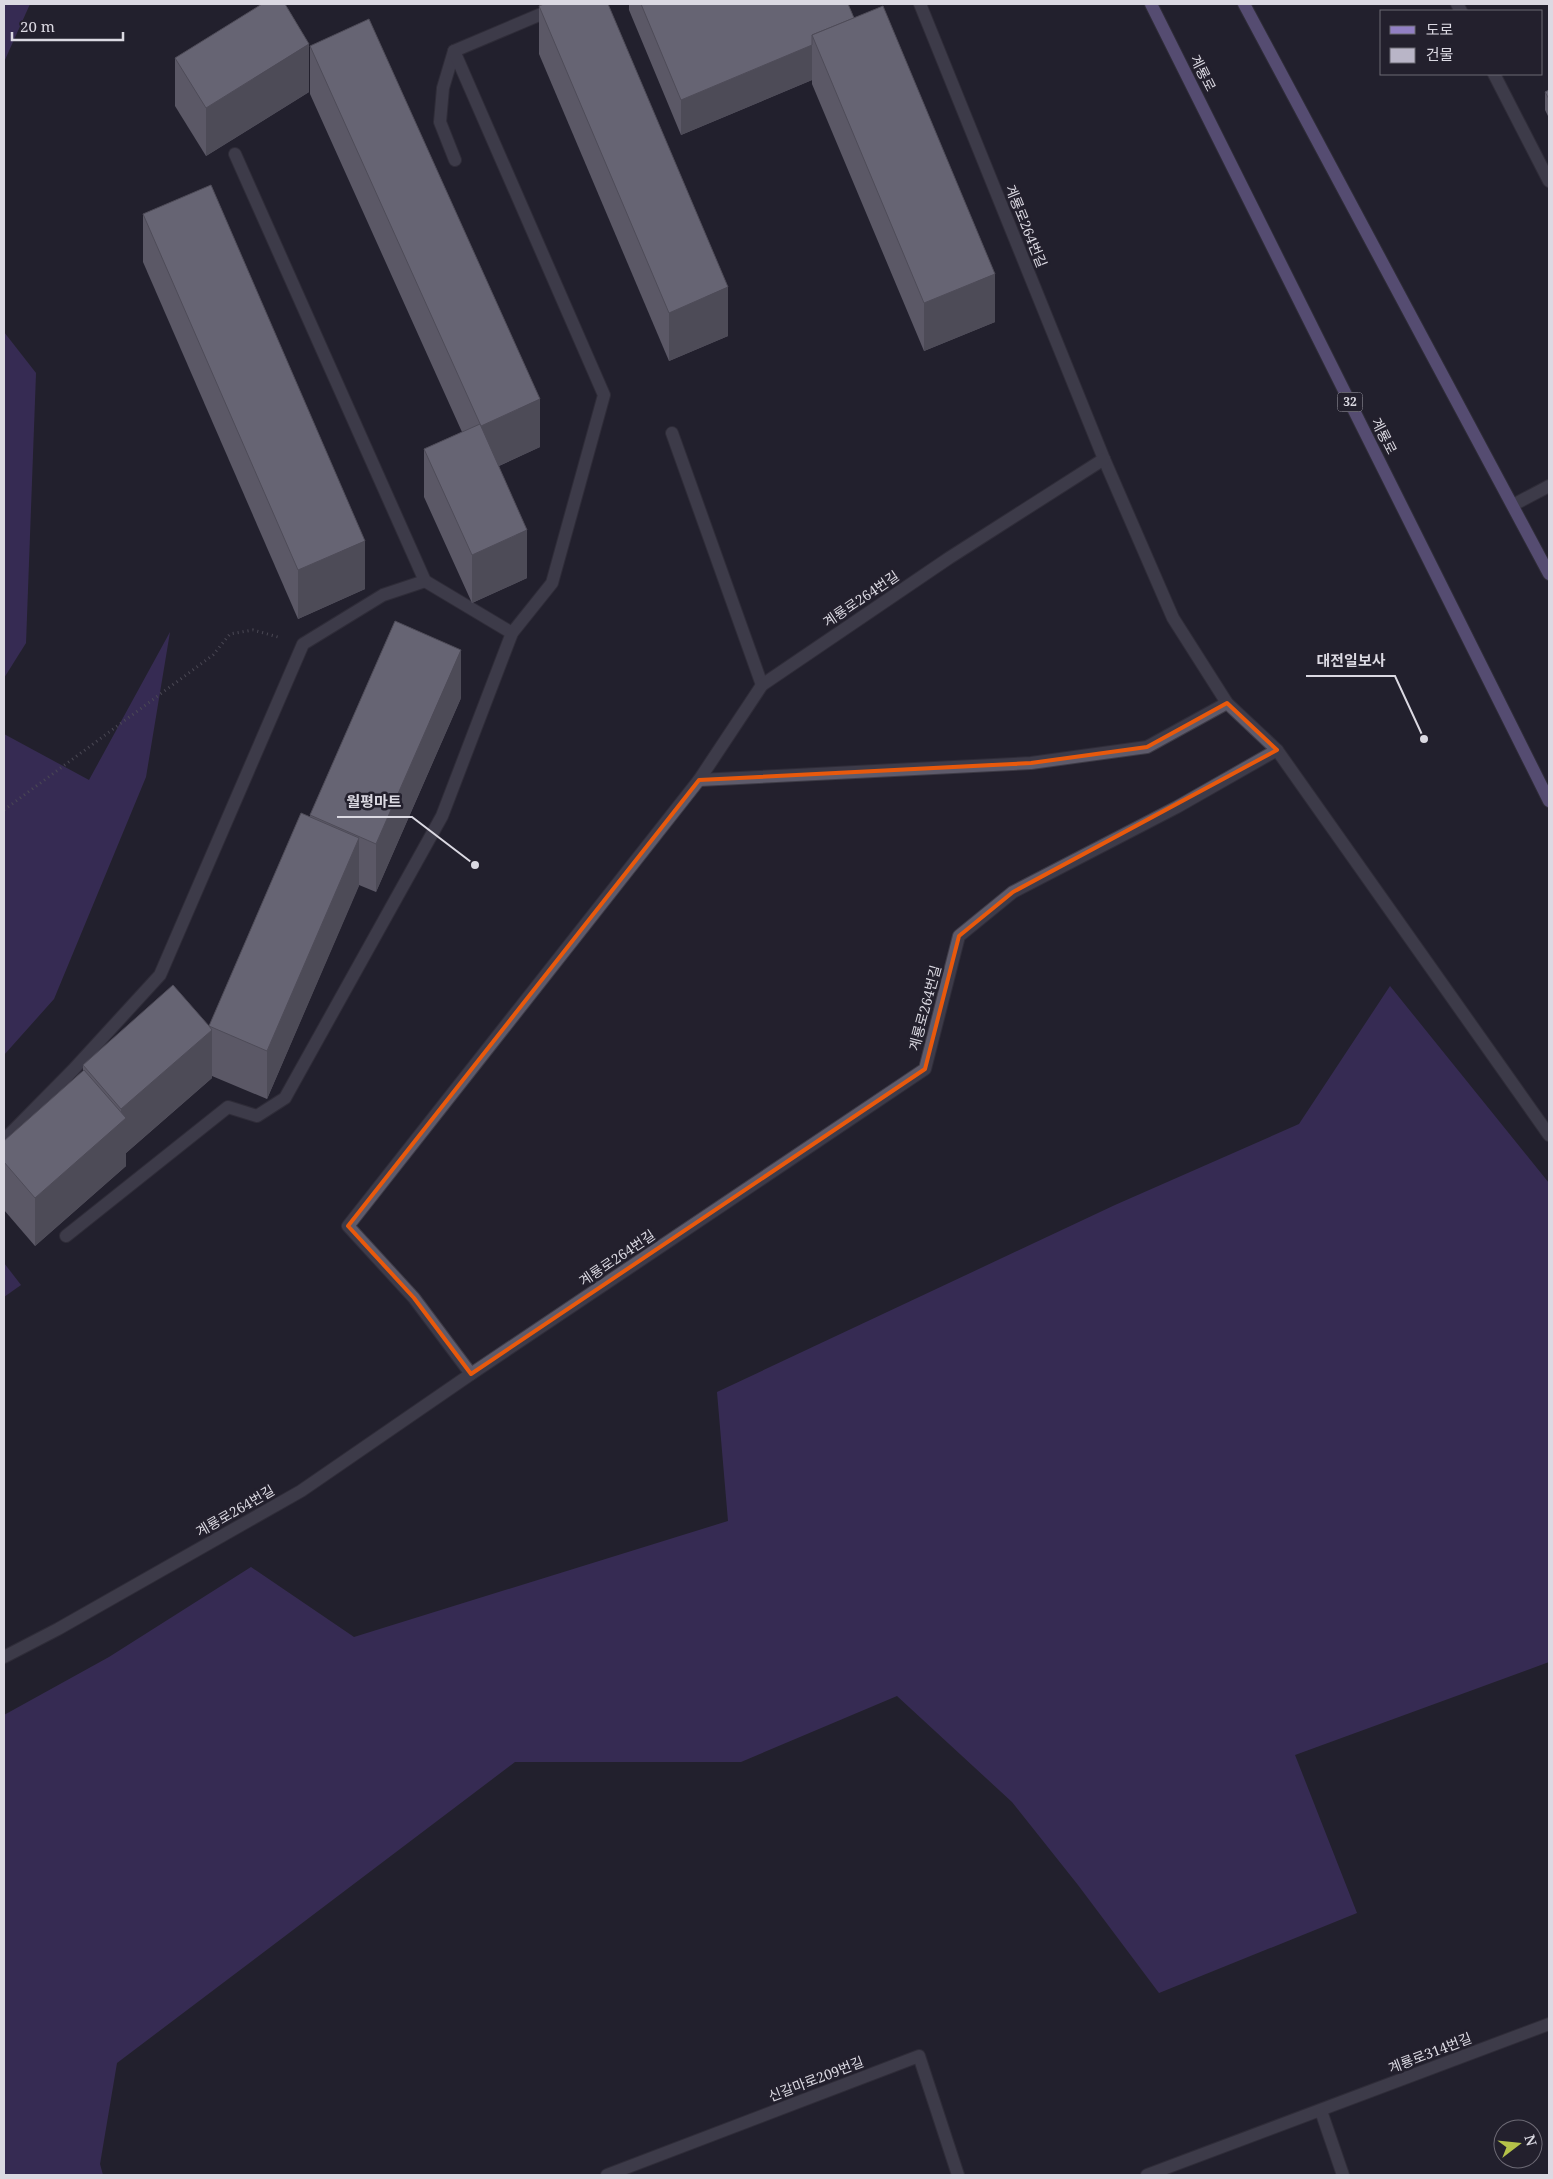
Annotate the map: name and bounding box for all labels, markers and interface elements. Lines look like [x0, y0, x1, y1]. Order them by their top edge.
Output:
scale bar [12, 10, 124, 42]
legend [1380, 10, 1543, 75]
text: 20 m [20, 16, 55, 36]
text: 도로 [1426, 19, 1454, 39]
text: 건물 [1426, 44, 1454, 64]
street label: 계룡로 [1186, 51, 1221, 94]
street label: 계룡로264번길 [1001, 182, 1052, 270]
road number: 32 [1338, 392, 1362, 412]
street label: 계룡로 [1367, 414, 1402, 457]
street label: 계룡로264번길 [819, 566, 902, 631]
callout: 대전일보사 [1306, 646, 1395, 676]
text: 대전일보사 [1316, 650, 1386, 670]
callout: 월평마트 [337, 787, 412, 817]
text: 월평마트 [346, 791, 402, 811]
street label: 계룡로264번길 [904, 963, 945, 1053]
street label: 계룡로264번길 [575, 1225, 658, 1290]
street label: 계룡로264번길 [192, 1480, 278, 1541]
street label: 계룡로314번길 [1385, 2028, 1474, 2077]
street label: 신갈마로209번길 [765, 2052, 866, 2105]
north arrow [1493, 2119, 1543, 2169]
text: N [1520, 2132, 1542, 2148]

